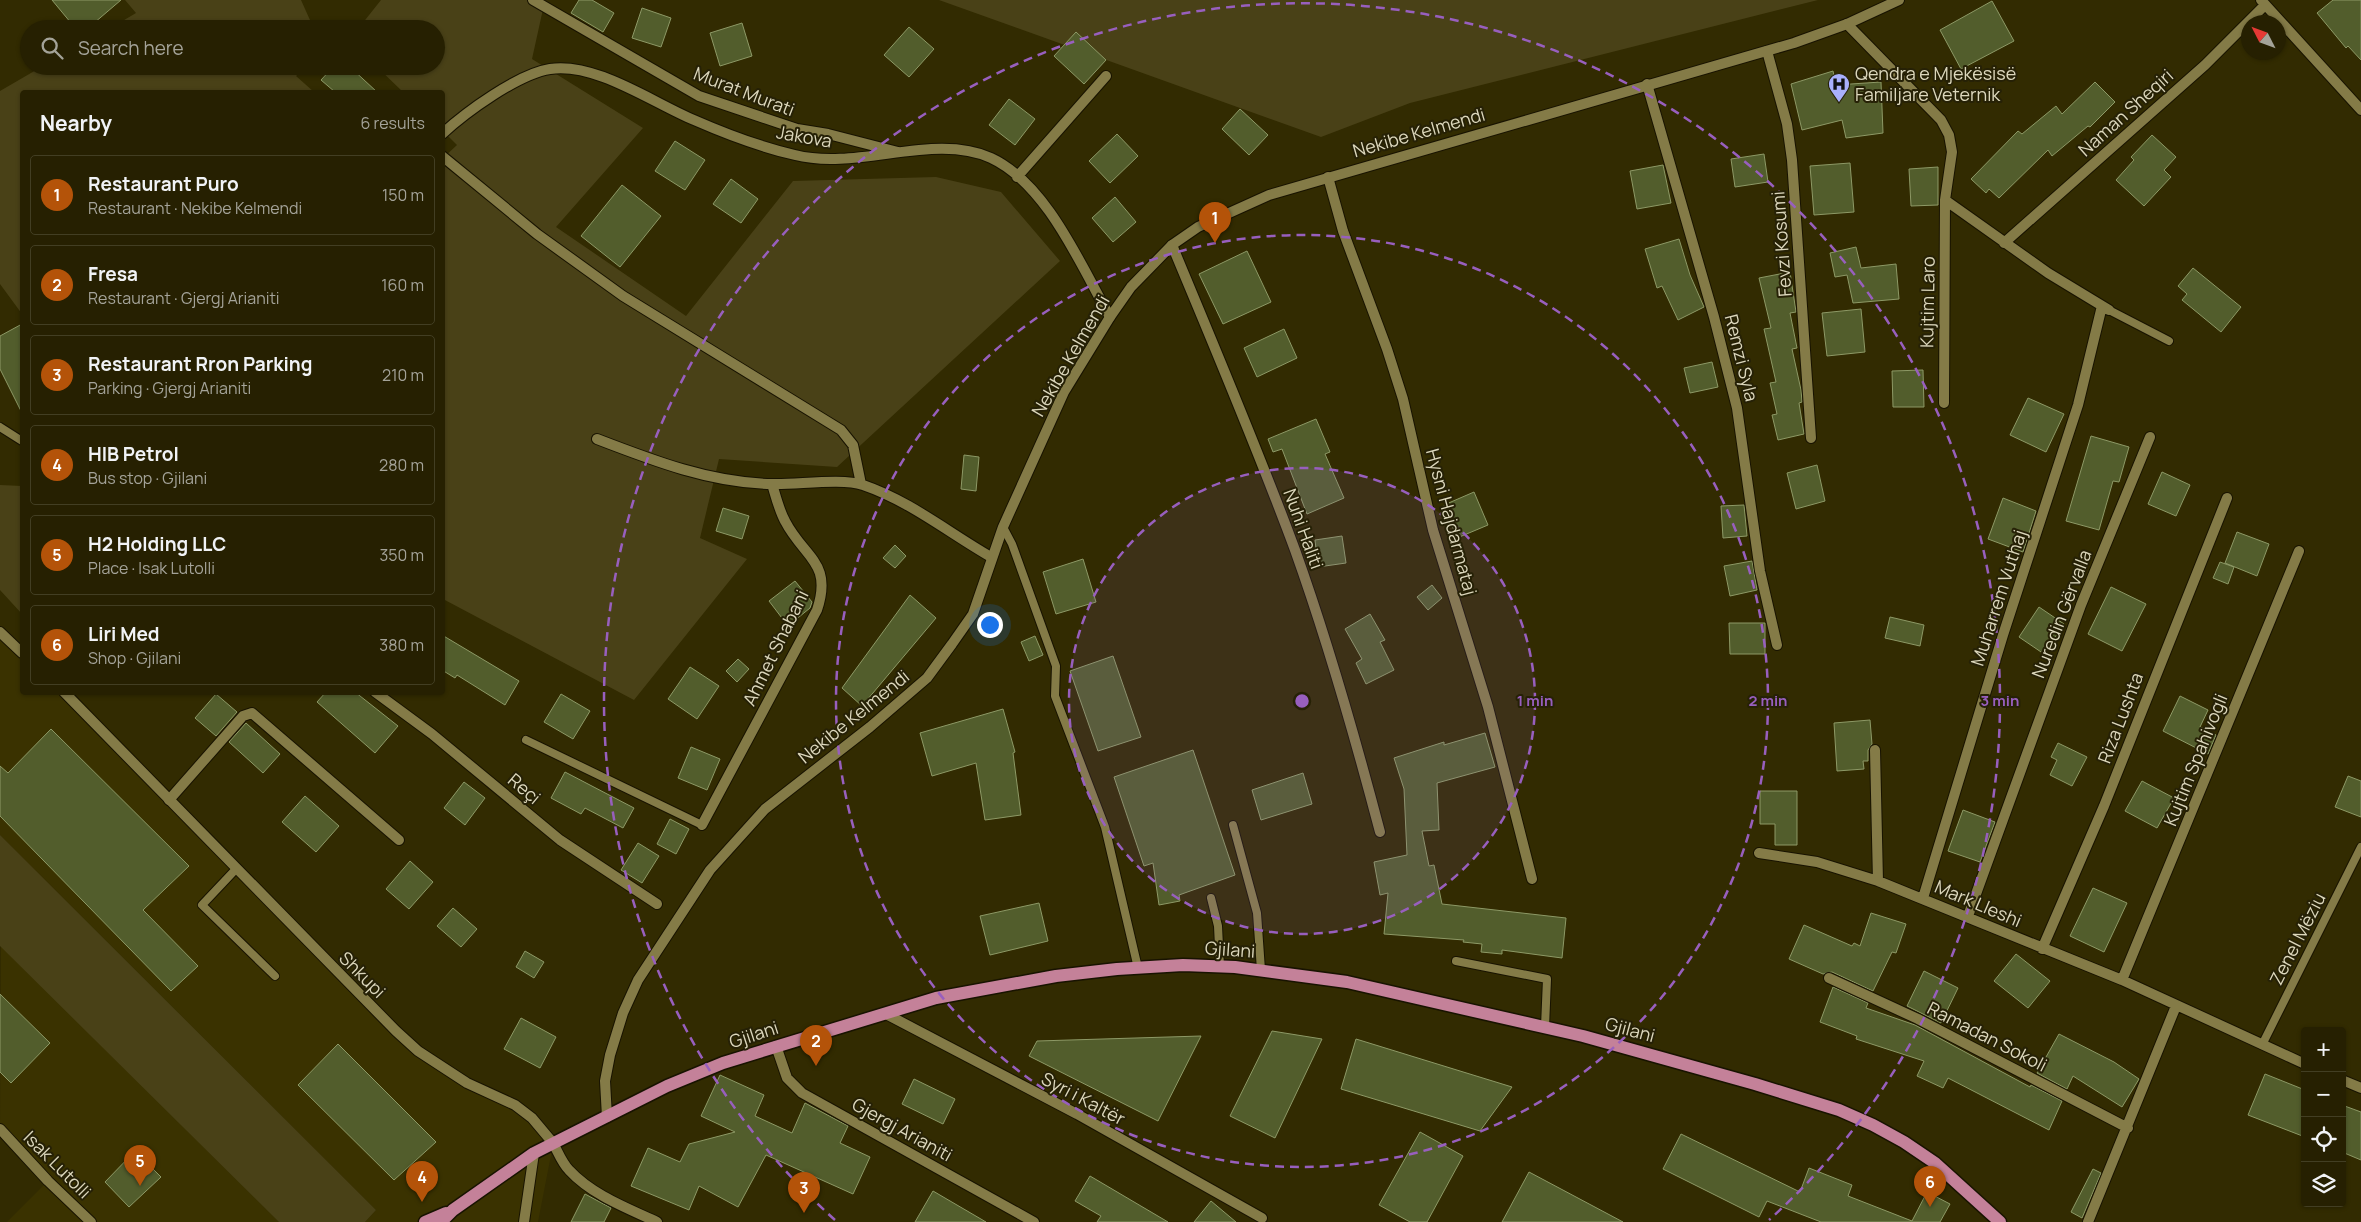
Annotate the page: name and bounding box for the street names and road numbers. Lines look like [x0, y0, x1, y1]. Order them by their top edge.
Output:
street label: Murat Murati [691, 61, 798, 121]
street label: Naman Sheqiri [2073, 63, 2178, 161]
street label: Nekibe Kelmendi [1350, 102, 1488, 162]
street label: Jakova [775, 119, 834, 153]
street label: Fevzi Kosumi [1765, 191, 1797, 298]
street label: Kujtim Laro [1914, 256, 1940, 348]
street label: Nekibe Kelmendi [1026, 290, 1115, 421]
street label: Remzi Syla [1720, 312, 1764, 404]
street label: Hysni Hajdarmataj [1421, 446, 1483, 598]
street label: Nuhi Haliti [1278, 485, 1330, 572]
street label: Muharrem Vuthaj [1965, 527, 2031, 669]
street label: Nuredin Gërvalla [2026, 546, 2097, 681]
street label: Ahmet Shabani [737, 586, 813, 709]
street label: Nekibe Kelmendi [793, 664, 914, 768]
street label: Riza Lushta [2092, 669, 2148, 766]
street label: Kujtim Spahivogli [2158, 690, 2233, 829]
street label: Reçi [503, 768, 546, 809]
street label: Mark Lleshi [1931, 874, 2026, 932]
street label: Zenel Mëziu [2264, 888, 2331, 989]
street label: Gjilani [1204, 935, 1256, 963]
street label: Shkupi [334, 946, 391, 1003]
street label: Ramadan Sokoli [1924, 996, 2051, 1077]
street label: Gjilani [1603, 1011, 1658, 1047]
street label: Gjilani [726, 1015, 781, 1053]
street label: Syri i Kaltër [1037, 1066, 1130, 1130]
street label: Gjergj Arianiti [848, 1092, 957, 1167]
street label: Isak Lutolli [19, 1125, 97, 1203]

